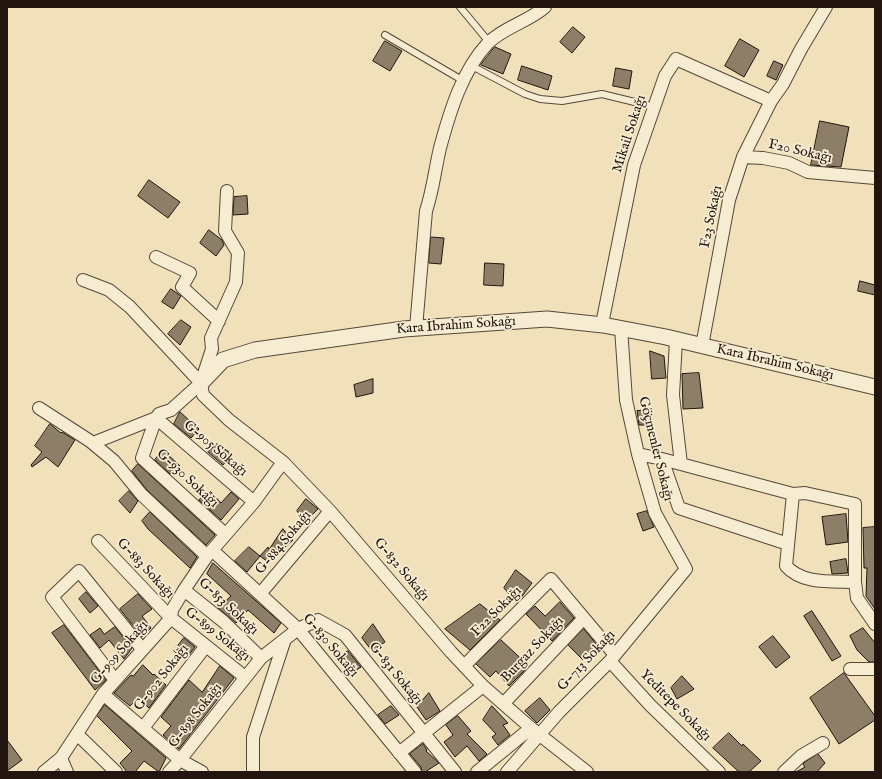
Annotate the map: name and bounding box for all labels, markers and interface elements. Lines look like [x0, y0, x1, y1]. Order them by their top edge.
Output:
street label: Mikail Sokağı [610, 93, 650, 175]
street label: F20 Sokağı [766, 137, 834, 167]
street label: F23 Sokağı [697, 184, 727, 250]
street label: Kara İbrahim Sokağı [396, 313, 516, 339]
street label: Kara İbrahim Sokağı [715, 341, 835, 385]
street label: Göçmenler Sokağı [634, 395, 676, 503]
street label: G-905 Sokağı [180, 417, 250, 481]
street label: G-930 Sokağı [153, 446, 221, 512]
street label: G-884 Sokağı [252, 508, 316, 578]
street label: G-883 Sokağı [113, 535, 177, 603]
street label: G-832 Sokağı [370, 535, 432, 605]
street label: G-853 Sokağı [194, 575, 262, 639]
street label: F22 Sokağı [468, 583, 526, 641]
street label: G-899 Sokağı [181, 604, 253, 666]
street label: G-830 Sokağı [299, 611, 361, 681]
street label: Burgaz Sokağı [498, 613, 568, 687]
street label: G-909 Sokağı [88, 618, 152, 688]
street label: G-713 Sokağı [555, 627, 619, 695]
street label: G-831 Sokağı [365, 639, 425, 709]
street label: G-902 Sokağı [131, 641, 193, 715]
street label: Yeditepe Sokağı [636, 667, 714, 745]
street label: G-898 Sokağı [166, 680, 226, 752]

